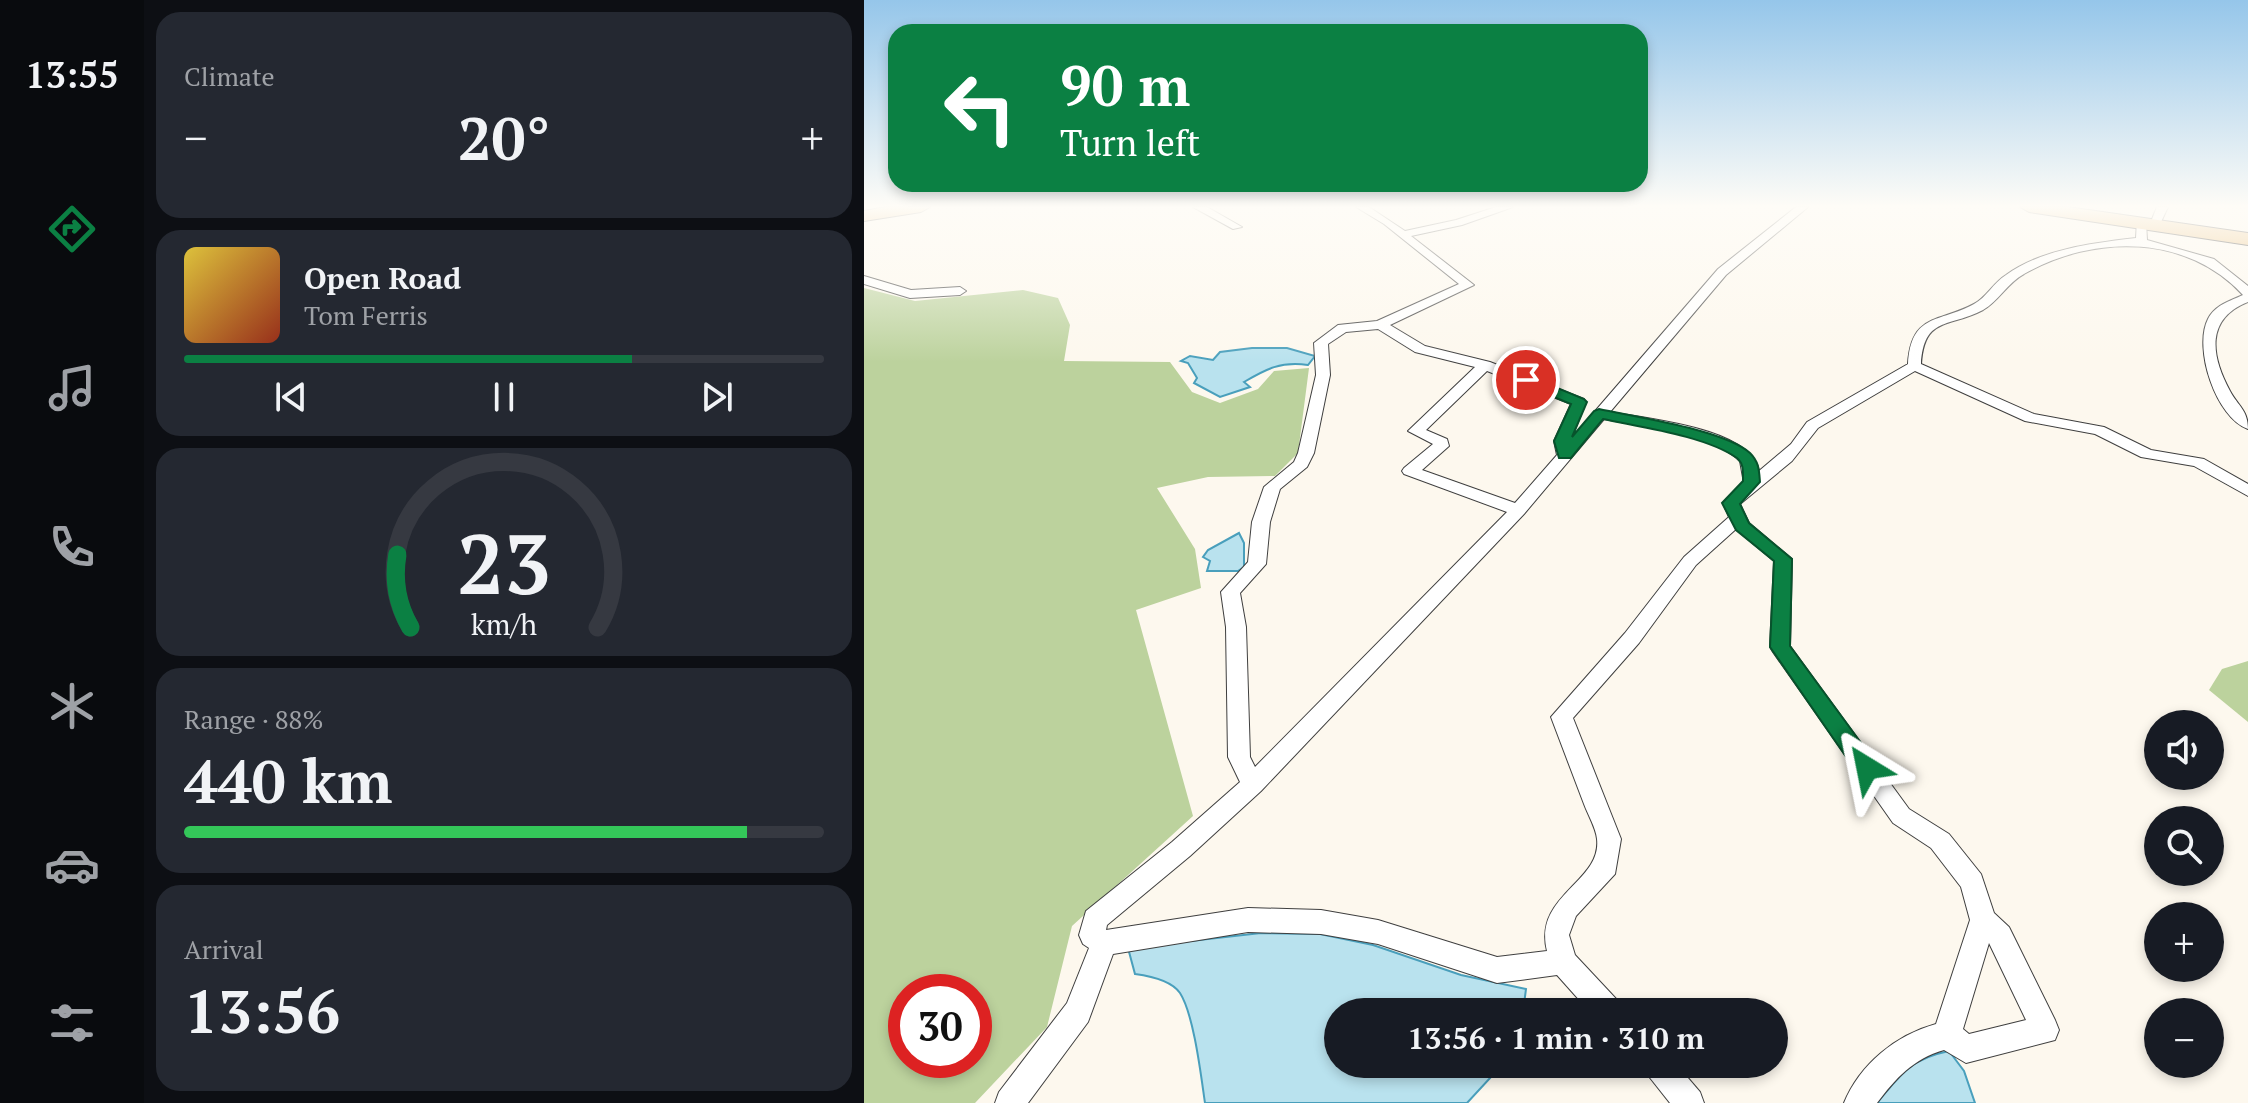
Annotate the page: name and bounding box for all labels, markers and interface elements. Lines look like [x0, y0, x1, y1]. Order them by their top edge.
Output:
text: 90 m [1060, 48, 1190, 122]
text: 13:55 [25, 51, 119, 98]
icon: left [928, 56, 1032, 160]
text: Climate [184, 59, 275, 93]
text: 20° [458, 98, 550, 177]
text: − [184, 108, 207, 167]
text: + [801, 108, 824, 167]
text: Turn left [1060, 119, 1200, 166]
icon: directions [44, 201, 100, 257]
text: Open Road [304, 258, 461, 298]
text: Tom Ferris [304, 298, 428, 332]
pin [1492, 346, 1560, 414]
icon: arrive [1504, 358, 1548, 402]
icon: music [44, 360, 100, 416]
icon: previous [269, 375, 313, 419]
icon: pause [482, 375, 526, 419]
icon: next [695, 375, 739, 419]
text: 23 [457, 507, 551, 617]
icon: phone [44, 519, 100, 575]
text: km/h [471, 605, 537, 643]
icon: climate [44, 678, 100, 734]
text: Range · 88% [184, 702, 323, 736]
map controls [2144, 710, 2224, 1078]
button: sound [2144, 710, 2224, 790]
position arrow [1825, 726, 1909, 810]
text: 440 km [184, 741, 392, 820]
button: search [2144, 806, 2224, 886]
icon: car [44, 837, 100, 893]
button: + [2144, 902, 2224, 982]
text: Arrival [184, 932, 264, 966]
text: 13:56 [184, 971, 340, 1050]
speed limit sign: 30 [888, 974, 992, 1078]
icon: filters [44, 995, 100, 1051]
button: − [2144, 998, 2224, 1078]
text: 13:56 · 1 min · 310 m [1408, 1018, 1704, 1058]

